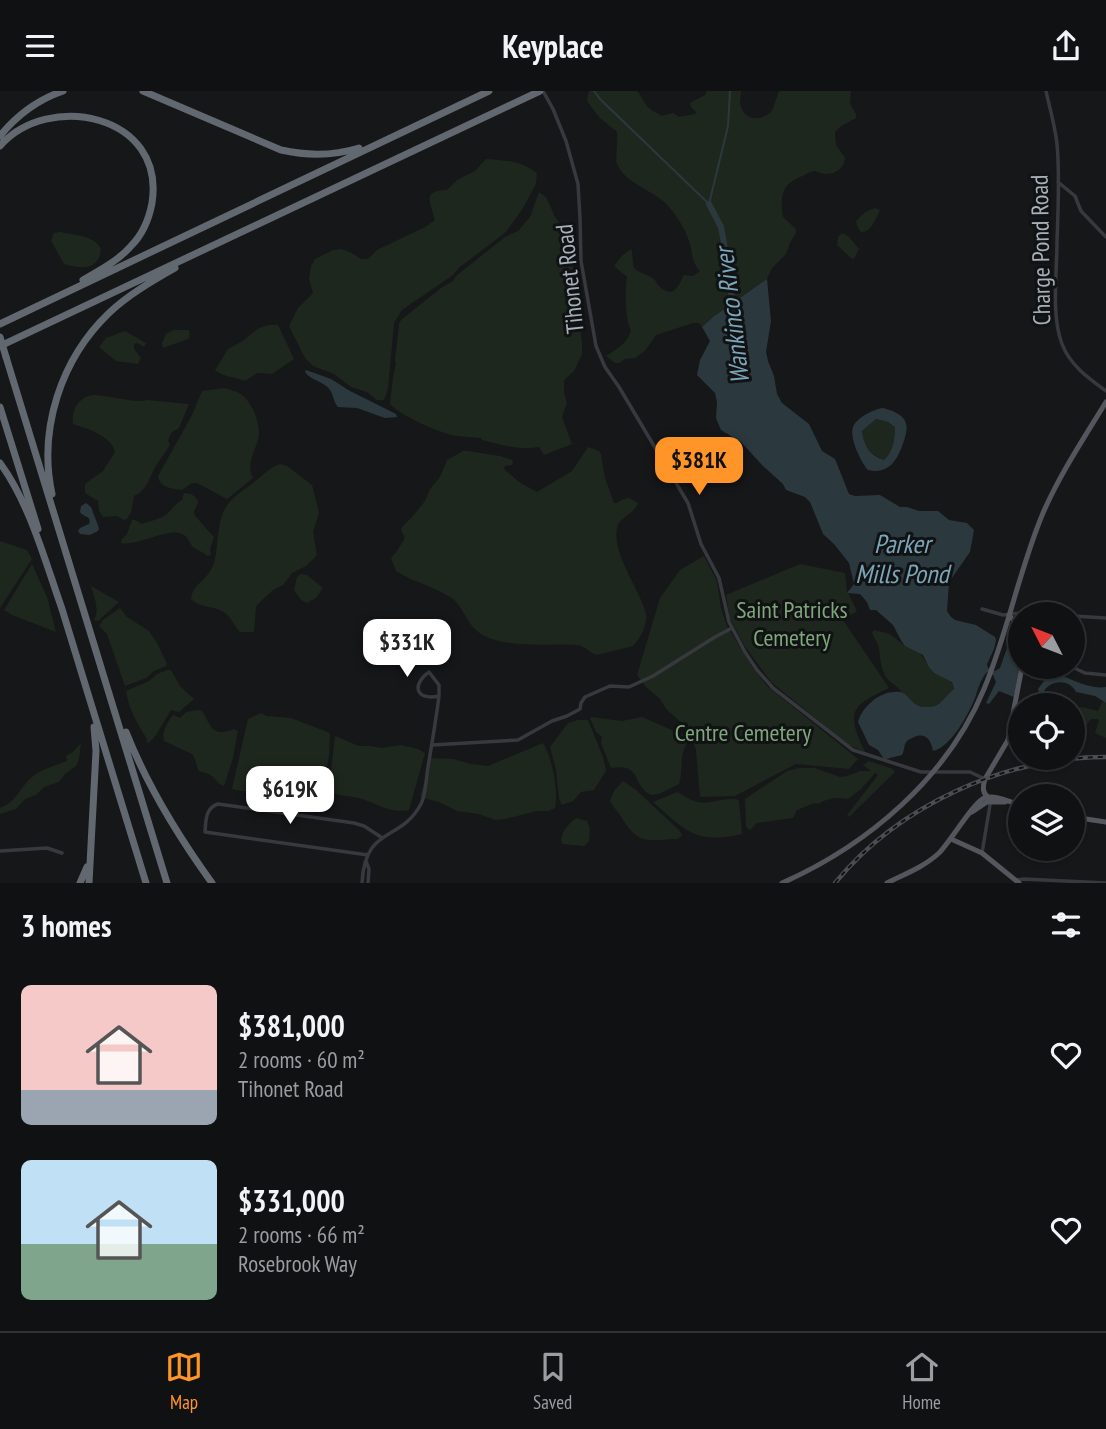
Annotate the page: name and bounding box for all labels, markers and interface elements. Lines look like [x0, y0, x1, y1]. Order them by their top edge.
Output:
text: Keyplace [502, 25, 604, 67]
icon: menu [21, 27, 59, 65]
icon: share [1047, 27, 1085, 65]
street label: Charge Pond Road [1024, 174, 1057, 326]
street label: Tihonet Road [548, 223, 591, 335]
water label: Wankinco River [706, 242, 756, 386]
pin: $381K [650, 437, 748, 497]
text: $381K [671, 445, 727, 474]
water label: Parker Mills Pond [855, 527, 952, 590]
park label: Saint Patricks Cemetery [736, 594, 848, 653]
north arrow [1008, 602, 1085, 679]
map controls [1008, 602, 1085, 861]
pin: $331K [358, 619, 456, 679]
text: $331K [379, 627, 435, 656]
button: locate [1008, 693, 1085, 770]
park label: Centre Cemetery [675, 717, 811, 748]
pin: $619K [241, 767, 339, 826]
text: $619K [262, 774, 318, 803]
button: layers [1008, 784, 1085, 861]
text: 3 homes [21, 906, 112, 945]
icon: filters [1047, 906, 1085, 944]
text: $381,000 [238, 1006, 345, 1045]
icon: home [77, 1013, 161, 1097]
icon: heart [1047, 1036, 1085, 1074]
text: 2 rooms · 60 m² [238, 1045, 365, 1074]
text: Tihonet Road [238, 1074, 343, 1103]
text: $331,000 [238, 1181, 345, 1220]
icon: home [77, 1188, 161, 1272]
icon: heart [1047, 1211, 1085, 1249]
text: 2 rooms · 66 m² [238, 1220, 365, 1249]
text: Rosebrook Way [238, 1249, 357, 1278]
tab: Map [165, 1348, 203, 1414]
tab: Saved [533, 1348, 572, 1414]
tab: Home [902, 1348, 941, 1414]

